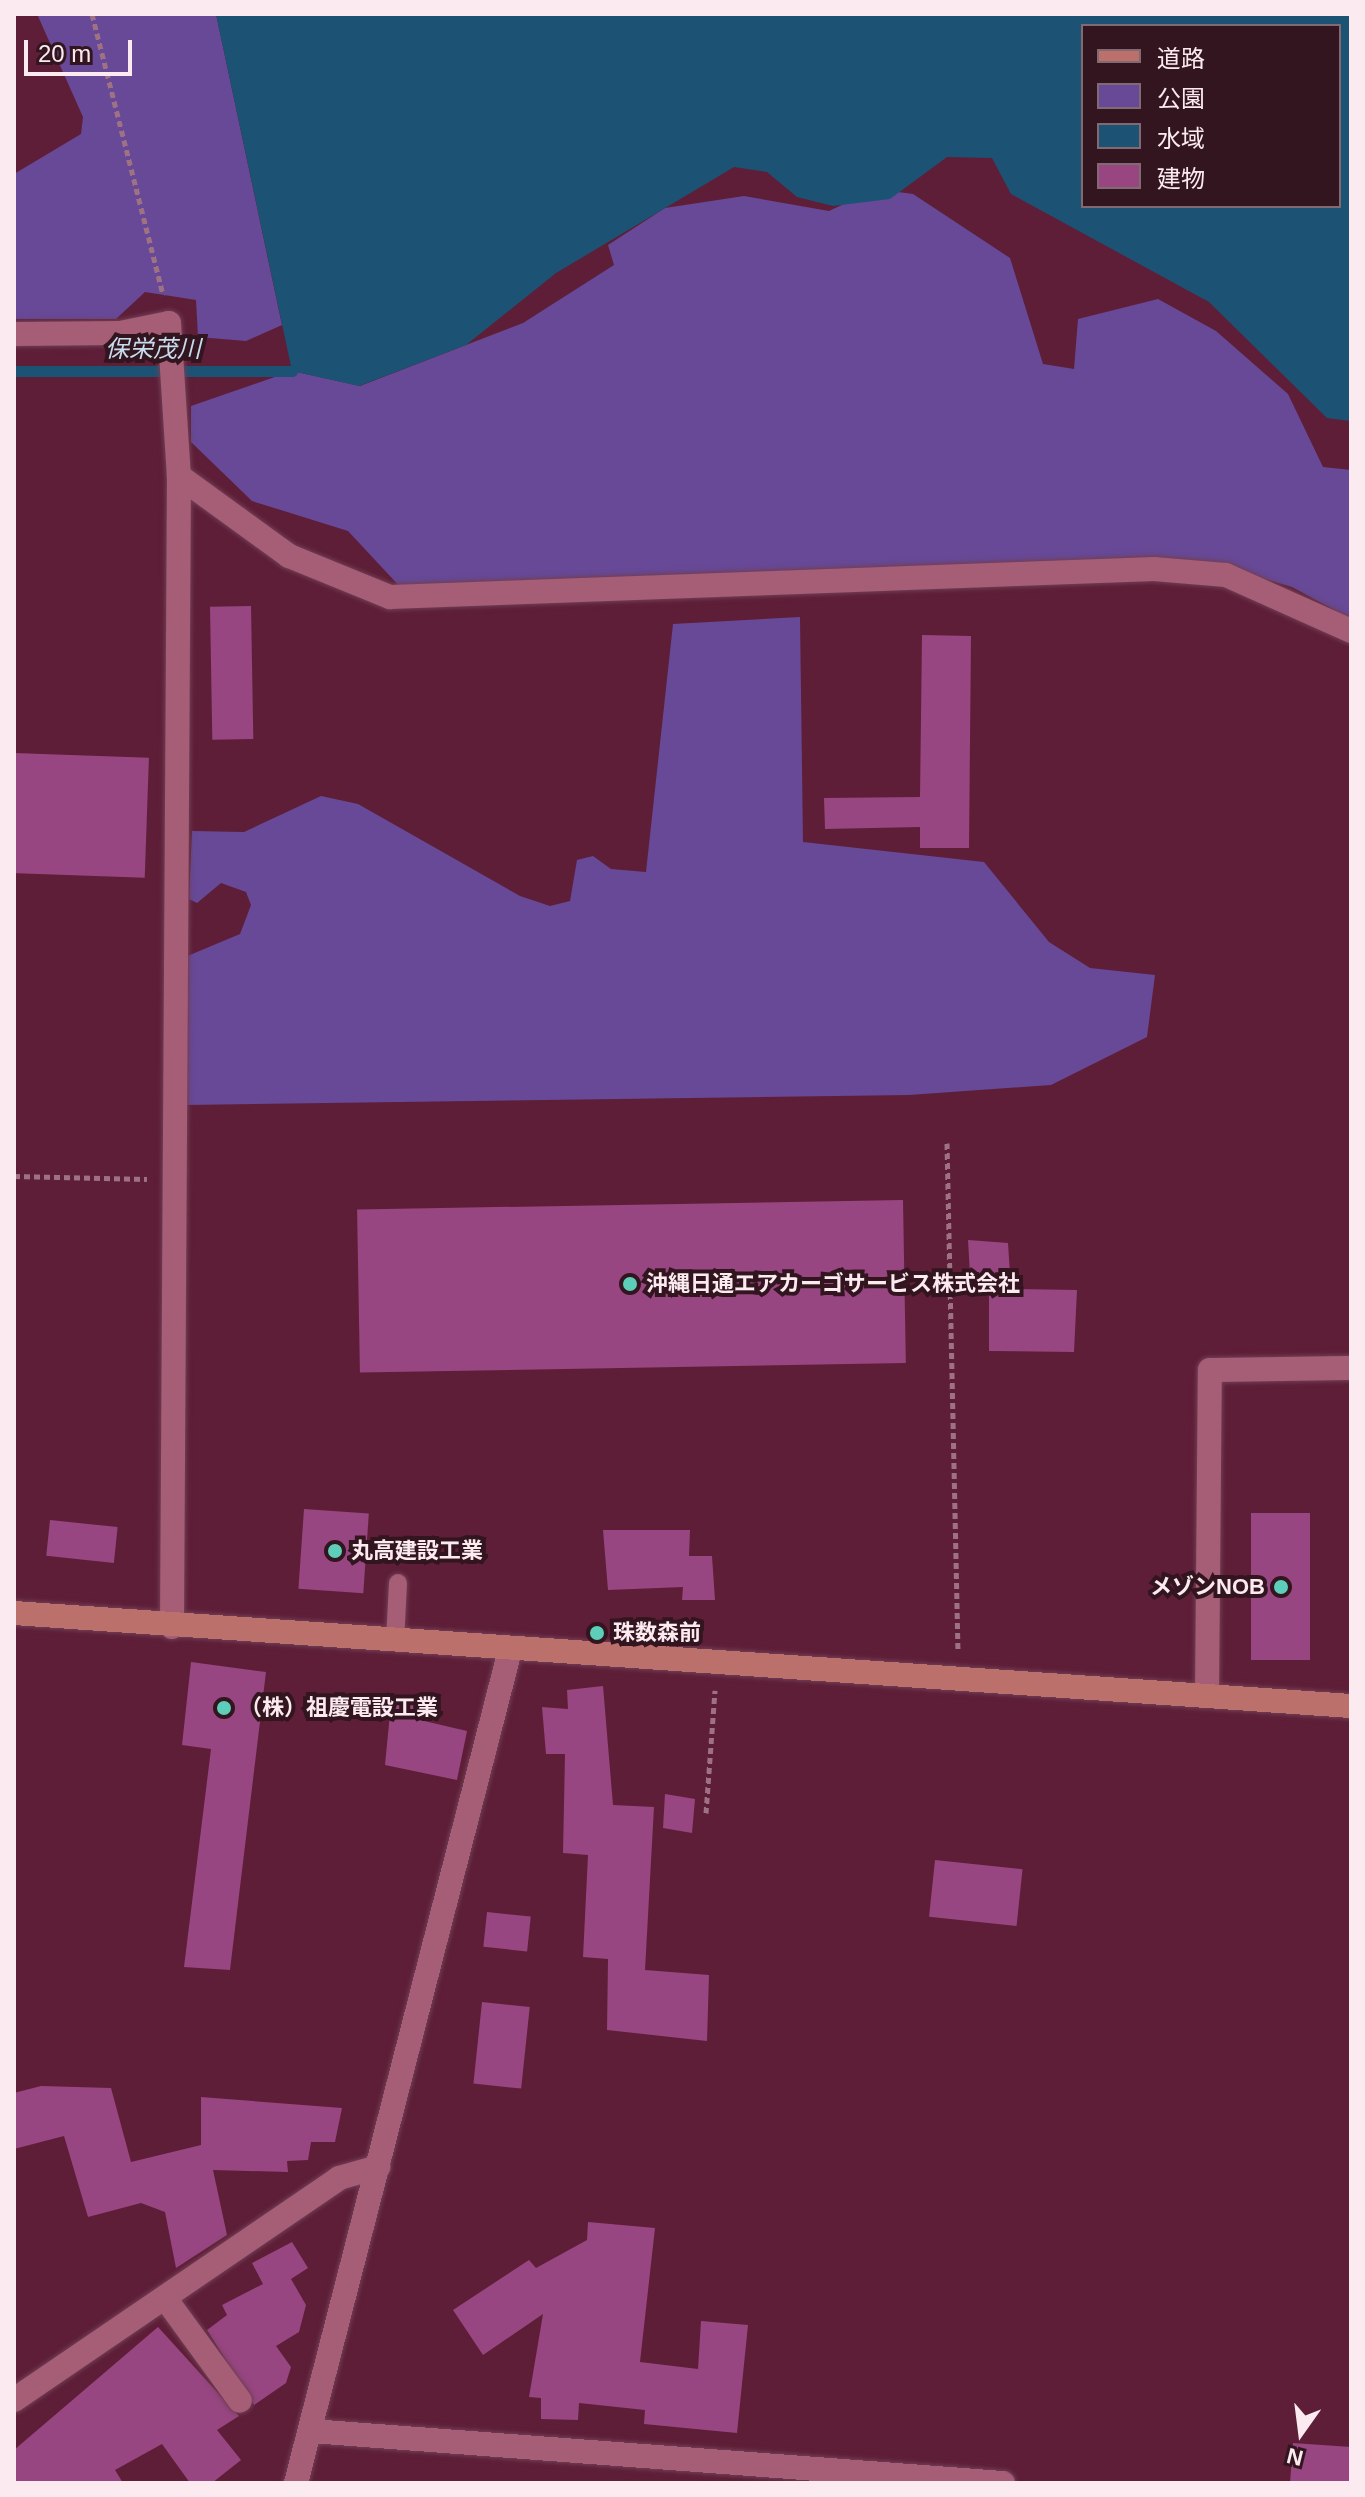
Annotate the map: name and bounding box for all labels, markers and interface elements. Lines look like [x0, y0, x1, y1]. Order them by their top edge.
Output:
scale bar [28, 24, 136, 74]
legend [1081, 24, 1341, 208]
text: 20 m [38, 40, 91, 67]
text: 道路 [1157, 45, 1205, 72]
text: 公園 [1157, 85, 1205, 112]
text: 水域 [1157, 125, 1205, 152]
text: 建物 [1157, 165, 1205, 192]
water label: 保栄茂川 [105, 335, 201, 363]
place label: 沖縄日通エアカーゴサービス株式会社 [646, 1271, 1020, 1297]
marker: 沖縄日通エアカーゴサービス株式会社 [621, 1275, 639, 1293]
place label: 丸高建設工業 [351, 1538, 483, 1564]
marker: 丸高建設工業 [326, 1542, 344, 1560]
place label: メゾンNOB [1150, 1574, 1265, 1600]
marker: メゾンNOB [1272, 1578, 1290, 1596]
place label: 珠数森前 [613, 1620, 701, 1646]
marker: 珠数森前 [588, 1624, 606, 1642]
place label: （株）祖慶電設工業 [240, 1695, 438, 1721]
marker: （株）祖慶電設工業 [215, 1699, 233, 1717]
north arrow [1261, 2393, 1341, 2473]
text: N [1284, 2443, 1306, 2471]

